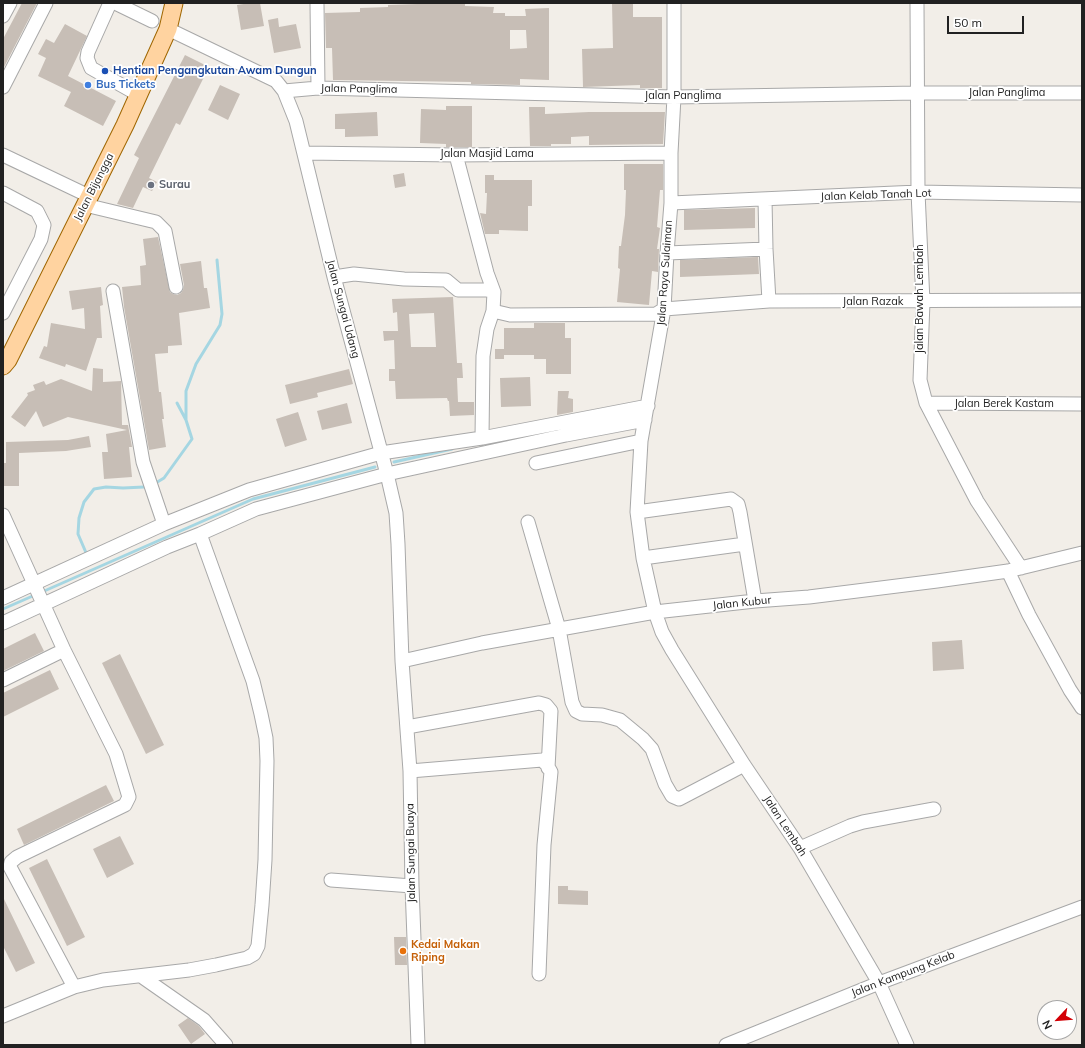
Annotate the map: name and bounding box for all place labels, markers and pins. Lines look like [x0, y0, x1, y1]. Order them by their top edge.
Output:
place label: Hentian Pengangkutan Awam Dungun [113, 64, 317, 78]
marker: Hentian Pengangkutan Awam Dungun [100, 66, 110, 76]
place label: Bus Tickets [96, 78, 156, 92]
marker: Bus Tickets [83, 80, 93, 90]
place label: Surau [159, 178, 190, 192]
marker: Surau [146, 180, 156, 190]
place label: Kedai Makan Riping [411, 938, 480, 964]
marker: Kedai Makan Riping [398, 946, 408, 956]

